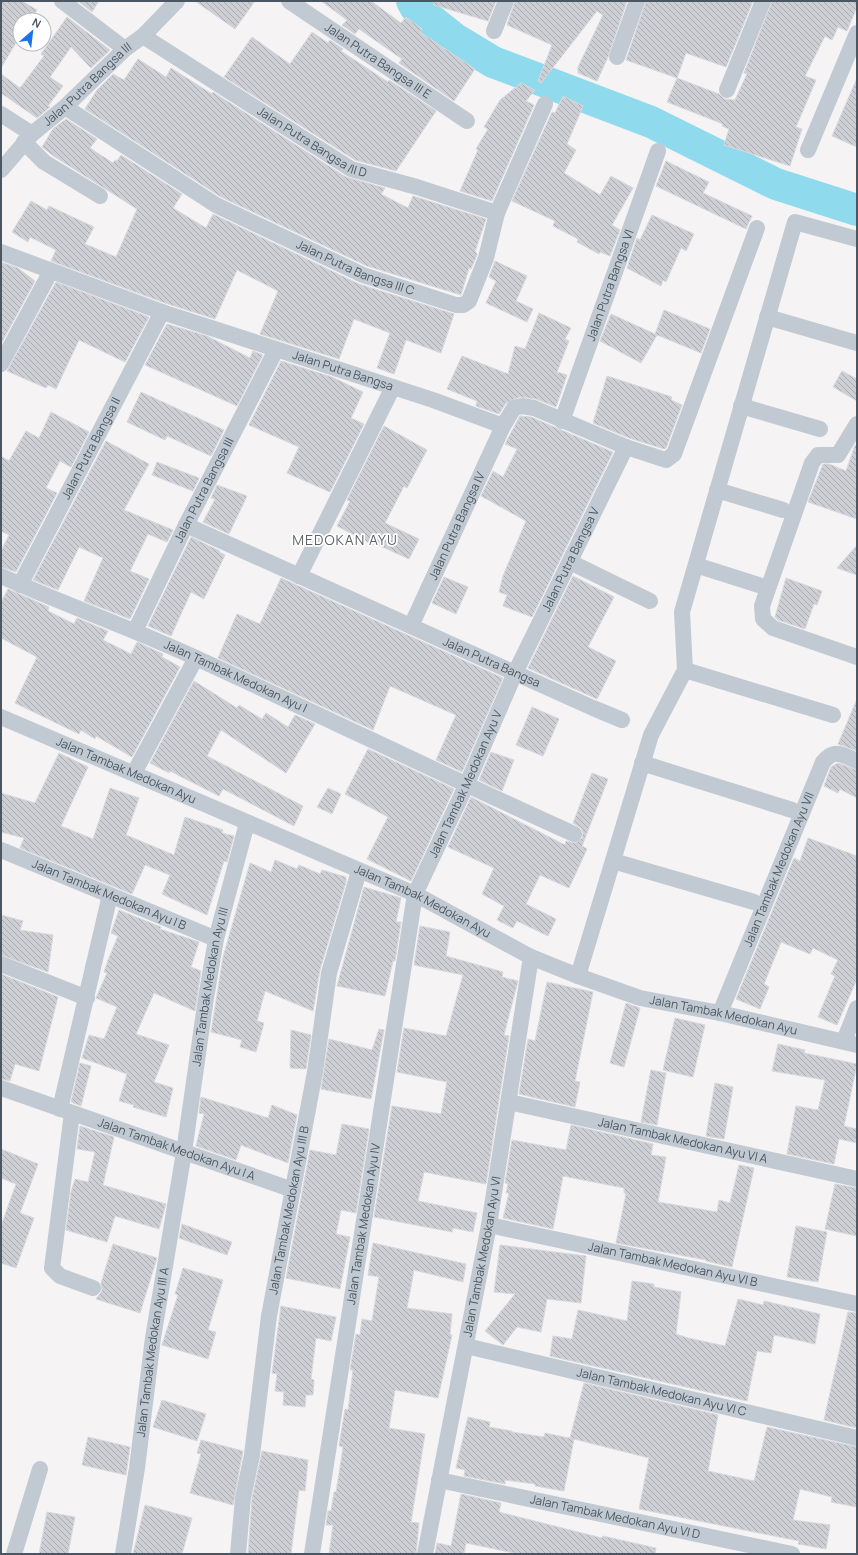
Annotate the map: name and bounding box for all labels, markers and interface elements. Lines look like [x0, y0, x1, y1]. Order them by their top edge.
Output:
north arrow [12, 12, 52, 52]
text: N [30, 14, 44, 31]
street label: Jalan Putra Bangsa III E [321, 18, 435, 102]
street label: Jalan Putra Bangsa III [39, 38, 135, 130]
street label: Jalan Putra Bangsa III D [254, 102, 369, 181]
street label: Jalan Putra Bangsa VI [582, 227, 637, 343]
street label: Jalan Putra Bangsa III C [293, 235, 417, 299]
street label: Jalan Putra Bangsa [291, 346, 396, 395]
street label: Jalan Putra Bangsa II [57, 394, 124, 502]
street label: Jalan Putra Bangsa III [170, 434, 238, 545]
street label: Jalan Putra Bangsa IV [424, 468, 489, 583]
street label: Jalan Putra Bangsa V [537, 503, 603, 614]
district label: MEDOKAN AYU [292, 530, 398, 549]
street label: Jalan Putra Bangsa [440, 633, 543, 691]
street label: Jalan Tambak Medokan Ayu I [161, 636, 310, 716]
street label: Jalan Tambak Medokan Ayu V [424, 707, 506, 860]
street label: Jalan Tambak Medokan Ayu [54, 733, 199, 807]
street label: Jalan Tambak Medokan Ayu VII [739, 789, 818, 949]
street label: Jalan Tambak Medokan Ayu I B [30, 855, 189, 934]
street label: Jalan Tambak Medokan Ayu [352, 860, 494, 942]
street label: Jalan Tambak Medokan Ayu III [187, 905, 232, 1067]
street label: Jalan Tambak Medokan Ayu [648, 991, 799, 1039]
street label: Jalan Tambak Medokan Ayu I A [96, 1113, 258, 1184]
street label: Jalan Tambak Medokan Ayu VI A [597, 1113, 770, 1167]
street label: Jalan Tambak Medokan Ayu III B [264, 1124, 313, 1296]
street label: Jalan Tambak Medokan Ayu IV [342, 1141, 384, 1306]
street label: Jalan Tambak Medokan Ayu VI [458, 1175, 505, 1338]
street label: Jalan Tambak Medokan Ayu VI B [587, 1238, 759, 1290]
street label: Jalan Tambak Medokan Ayu III A [132, 1265, 173, 1438]
street label: Jalan Tambak Medokan Ayu VI C [575, 1363, 749, 1420]
street label: Jalan Tambak Medokan Ayu VI D [529, 1490, 702, 1543]

